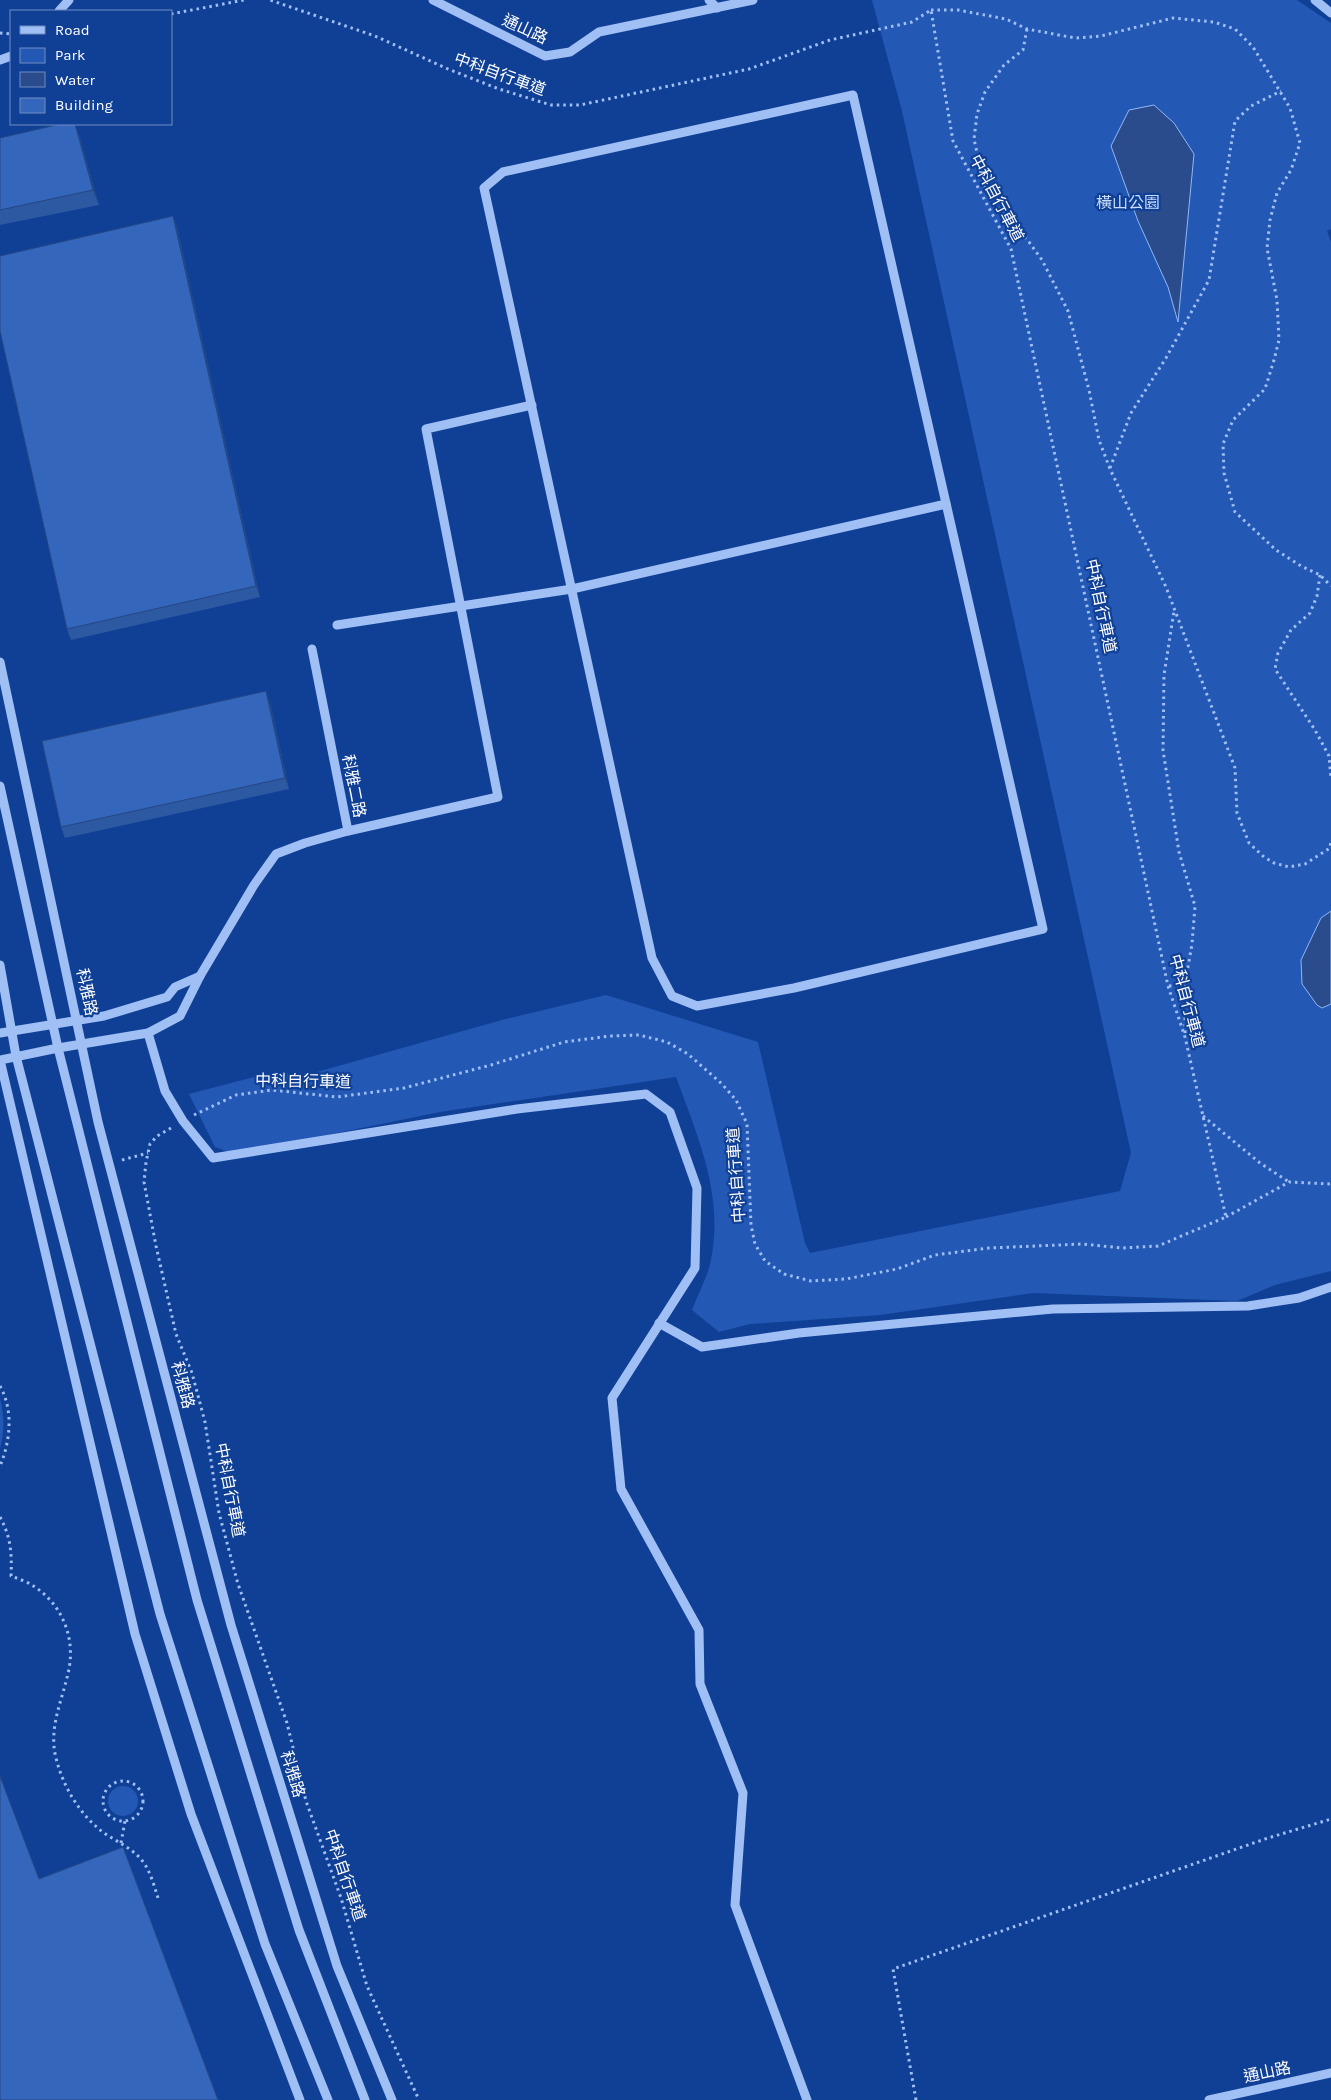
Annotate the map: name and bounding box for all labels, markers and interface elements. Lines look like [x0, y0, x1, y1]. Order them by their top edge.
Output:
legend [10, 10, 172, 125]
street label: 通山路 [499, 10, 551, 48]
text: Road [55, 21, 90, 39]
text: Park [55, 46, 85, 64]
street label: 中科自行車道 [452, 49, 548, 99]
text: Water [55, 71, 96, 89]
text: Building [55, 96, 113, 114]
street label: 中科自行車道 [966, 151, 1028, 245]
park label: 橫山公園 [1096, 193, 1160, 212]
street label: 中科自行車道 [1082, 557, 1120, 655]
street label: 科雅二路 [339, 753, 369, 819]
street label: 中科自行車道 [1165, 952, 1209, 1050]
street label: 科雅路 [73, 967, 101, 1017]
street label: 中科自行車道 [255, 1071, 351, 1091]
street label: 中科自行車道 [723, 1126, 749, 1224]
street label: 科雅路 [168, 1359, 198, 1411]
street label: 中科自行車道 [212, 1441, 248, 1539]
street label: 科雅路 [277, 1748, 309, 1800]
street label: 中科自行車道 [320, 1827, 370, 1923]
street label: 通山路 [1242, 2058, 1292, 2086]

